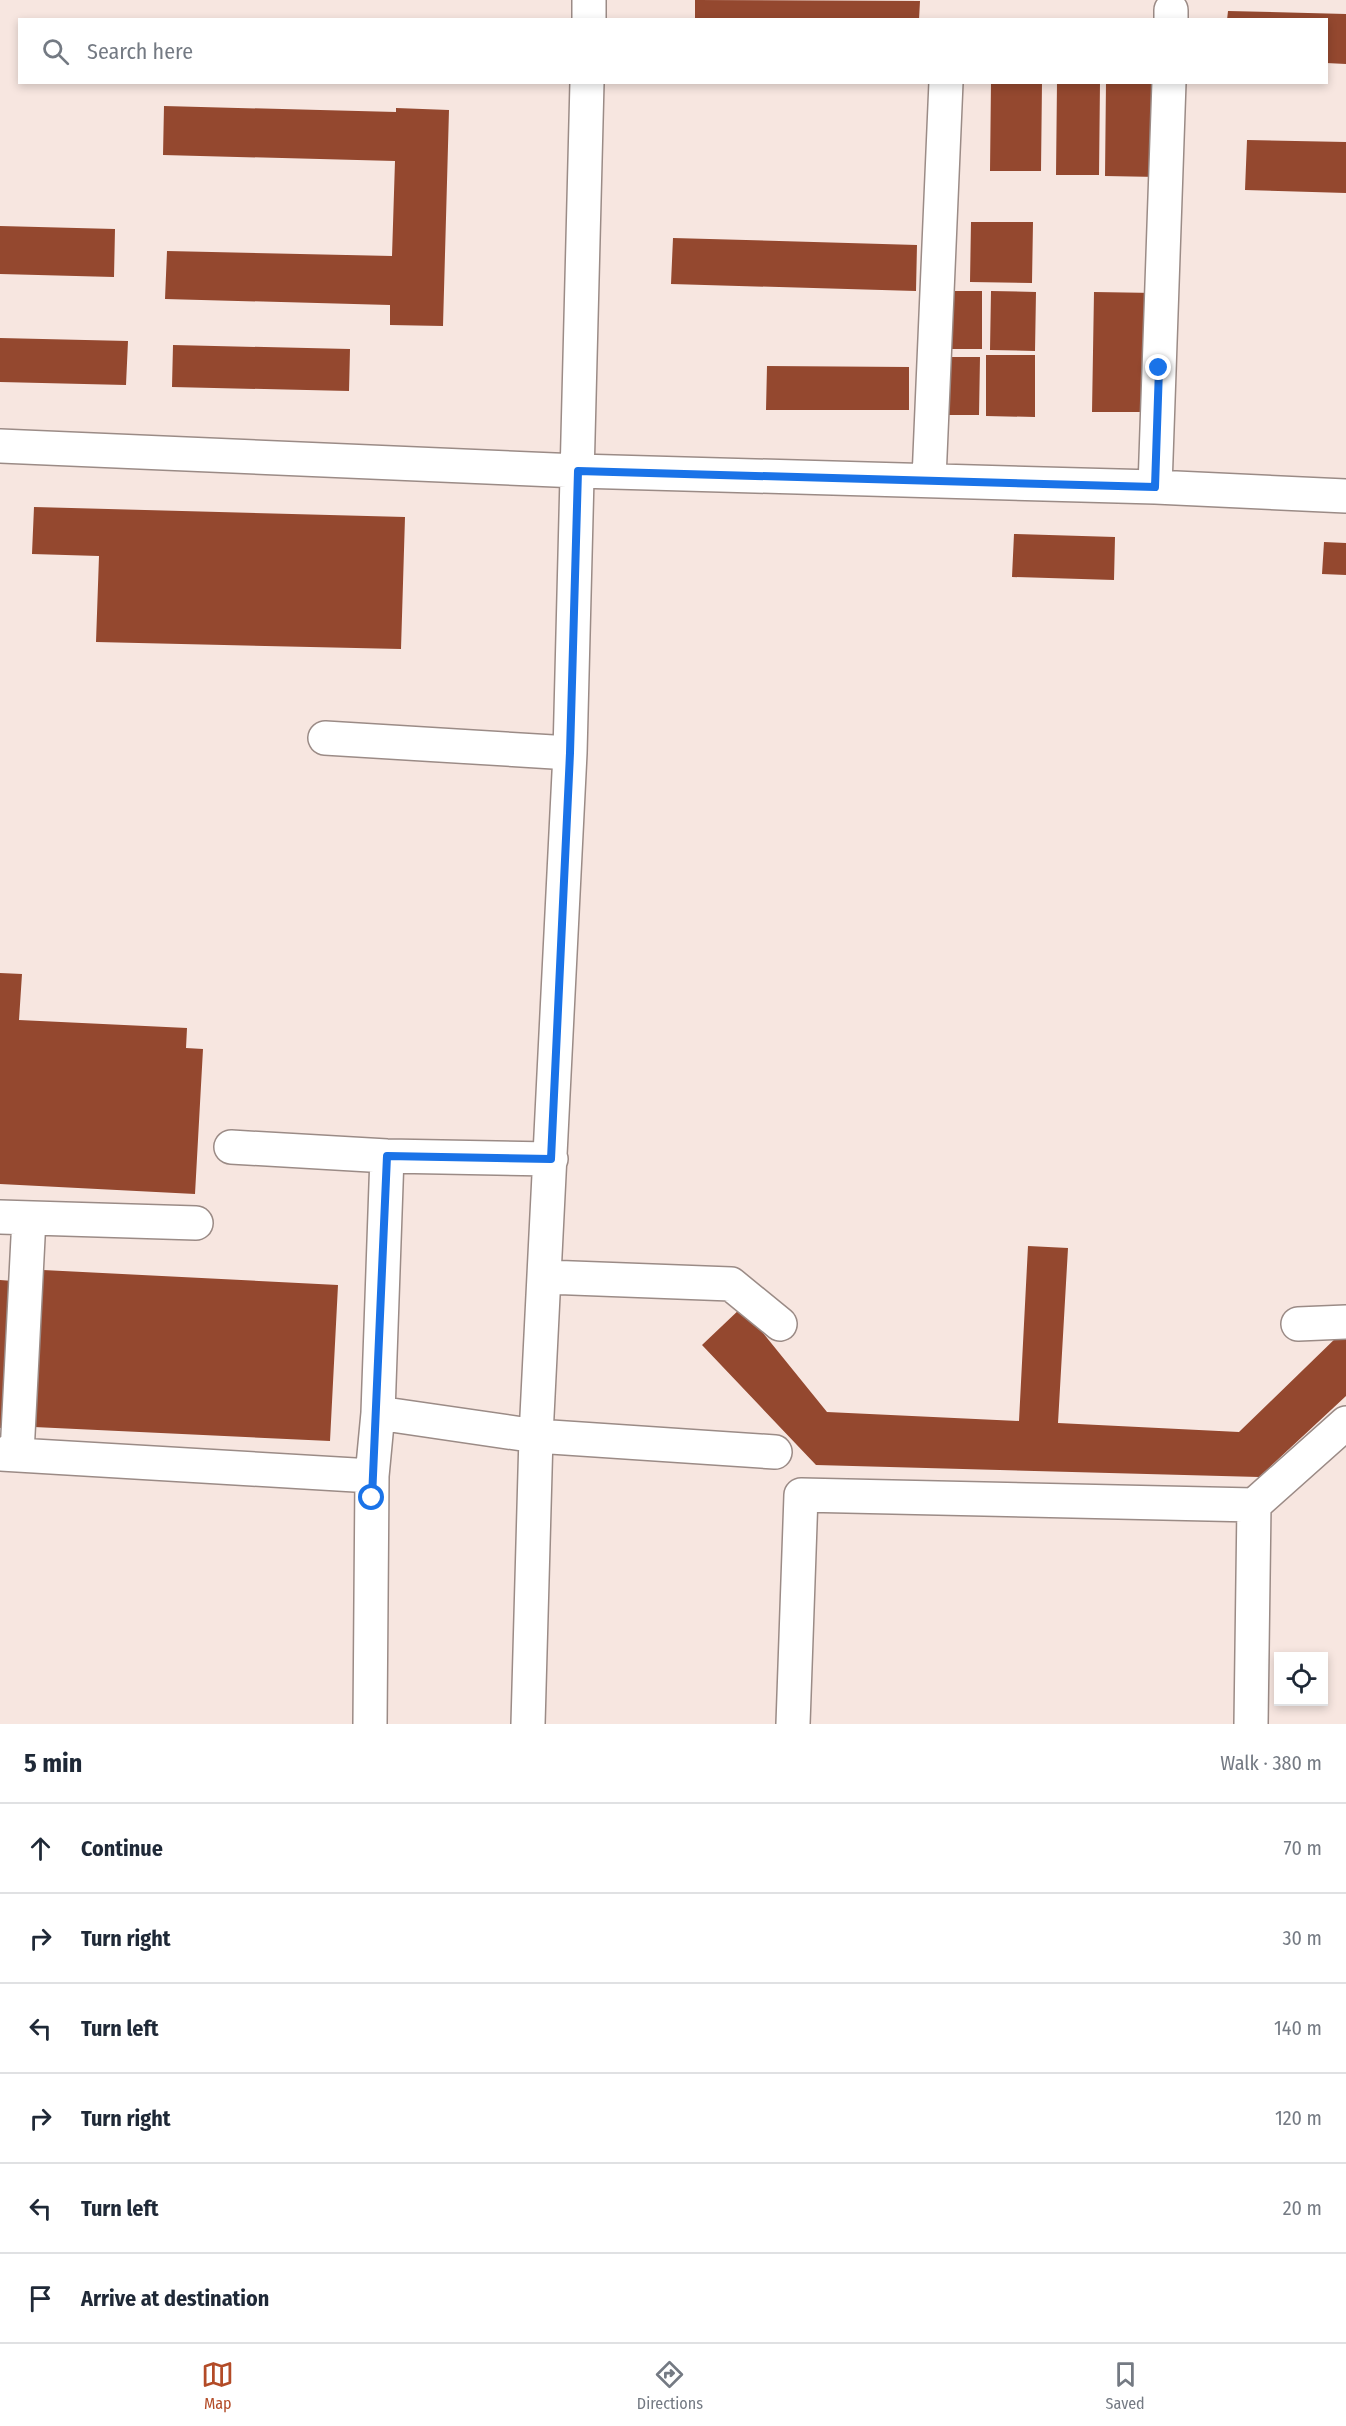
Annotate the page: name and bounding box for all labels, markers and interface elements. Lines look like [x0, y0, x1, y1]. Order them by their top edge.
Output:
search box [18, 18, 1328, 84]
icon: search [39, 35, 72, 68]
text: Search here [87, 38, 193, 65]
route end [1145, 354, 1171, 380]
route start [358, 1484, 384, 1510]
map controls [1274, 1652, 1328, 1706]
button: locate [1274, 1652, 1328, 1706]
text: 5 min [24, 1748, 82, 1779]
text: Walk · 380 m [1220, 1751, 1322, 1775]
icon: ahead [24, 1832, 57, 1865]
text: Continue [81, 1835, 163, 1862]
text: 70 m [1284, 1836, 1322, 1860]
icon: right [24, 1922, 57, 1955]
text: Turn right [81, 1925, 170, 1952]
text: 30 m [1282, 1926, 1322, 1950]
icon: left [24, 2012, 57, 2045]
text: Turn left [81, 2015, 159, 2042]
text: 140 m [1274, 2016, 1322, 2040]
icon: right [24, 2102, 57, 2135]
text: Turn right [81, 2105, 170, 2132]
text: 120 m [1275, 2106, 1322, 2130]
icon: left [24, 2192, 57, 2225]
text: Turn left [81, 2195, 159, 2222]
text: 20 m [1283, 2196, 1322, 2220]
icon: arrive [24, 2282, 57, 2315]
text: Arrive at destination [81, 2285, 269, 2312]
tab: Map [201, 2358, 234, 2413]
tab: Directions [637, 2358, 703, 2413]
tab: Saved [1106, 2358, 1145, 2413]

